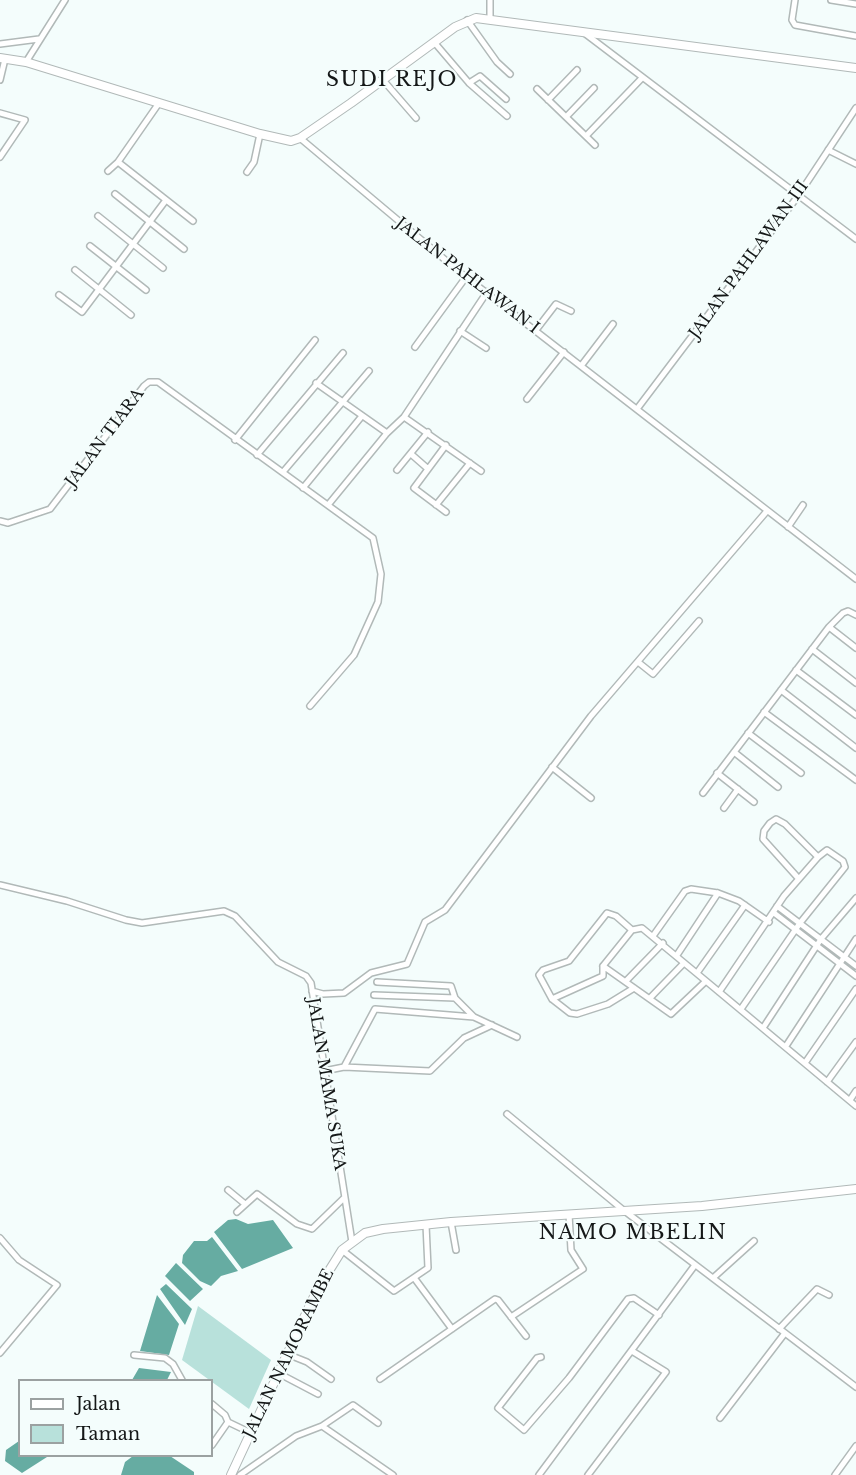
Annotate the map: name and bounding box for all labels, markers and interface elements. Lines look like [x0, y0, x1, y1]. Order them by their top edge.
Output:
district label: SUDI REJO [326, 68, 458, 92]
street label: JALAN PAHLAWAN III [685, 177, 813, 343]
street label: JALAN PAHLAWAN I [391, 214, 543, 338]
street label: JALAN TIARA [62, 385, 148, 491]
street label: JALAN MAMA SUKA [303, 996, 349, 1172]
district label: NAMO MBELIN [539, 1221, 727, 1245]
street label: JALAN NAMORAMBE [240, 1266, 338, 1442]
legend [18, 1379, 213, 1457]
text: Jalan [76, 1393, 121, 1415]
text: Taman [76, 1423, 140, 1445]

